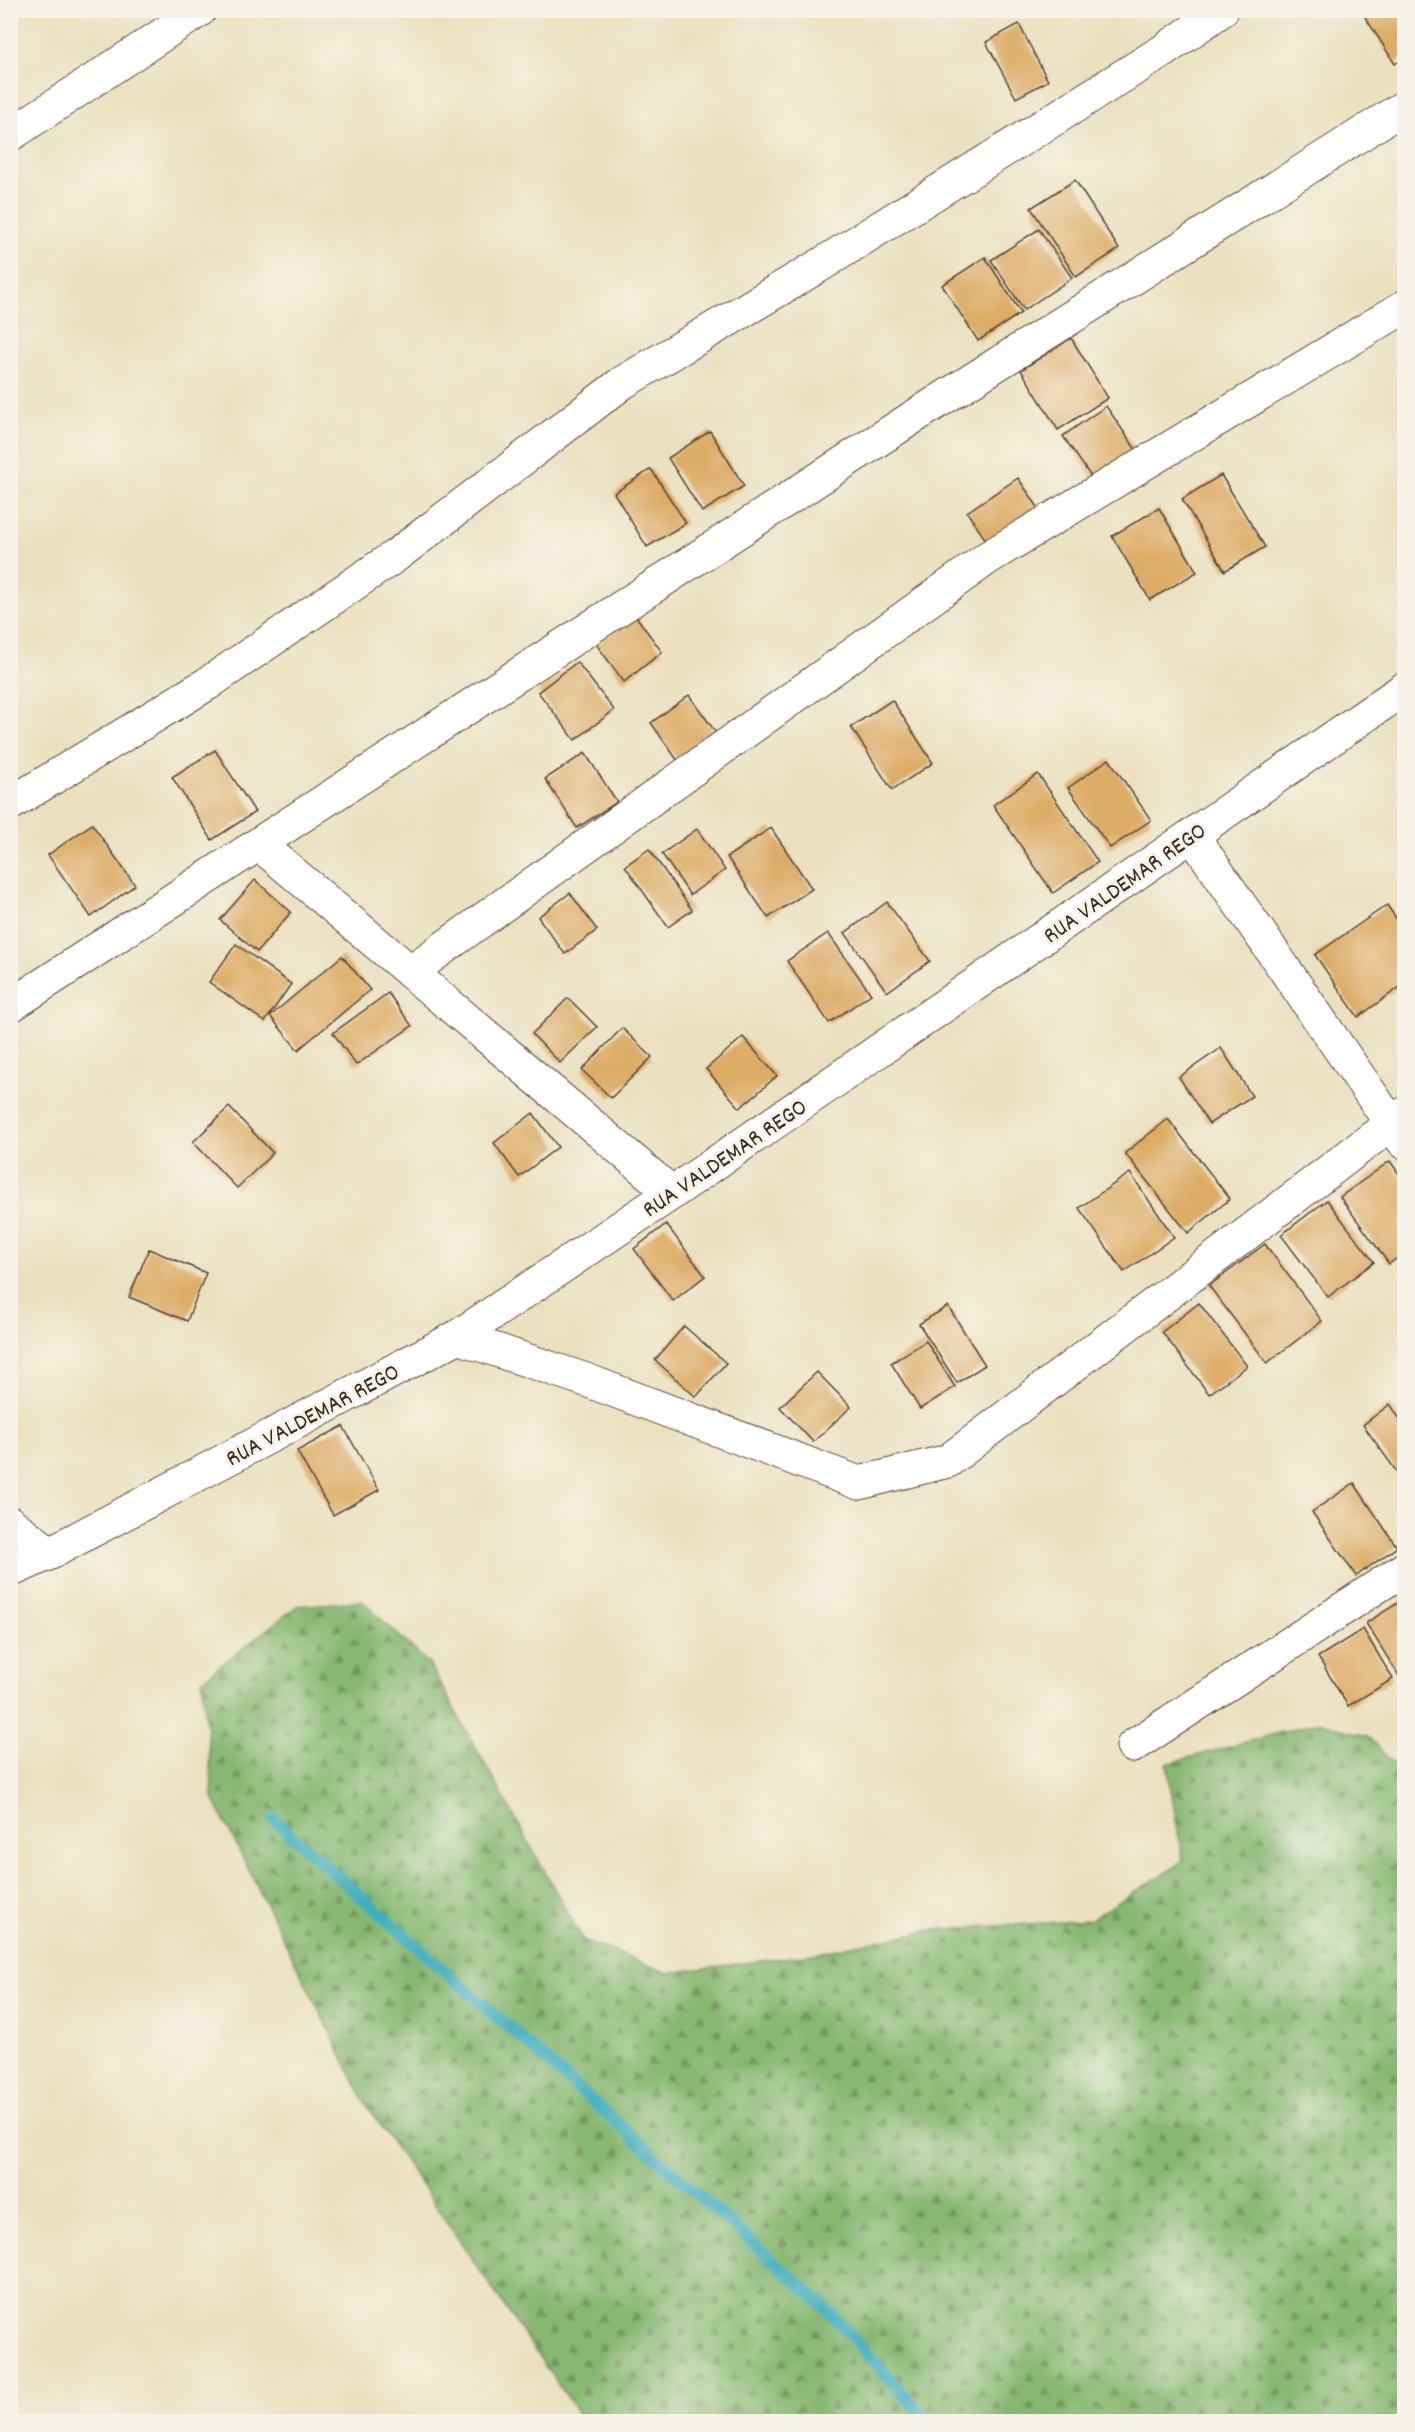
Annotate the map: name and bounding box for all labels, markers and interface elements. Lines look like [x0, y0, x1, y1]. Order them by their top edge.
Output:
street label: RUA VALDEMAR REGO [1037, 815, 1214, 954]
street label: RUA VALDEMAR REGO [636, 1092, 815, 1227]
street label: RUA VALDEMAR REGO [220, 1356, 406, 1477]

